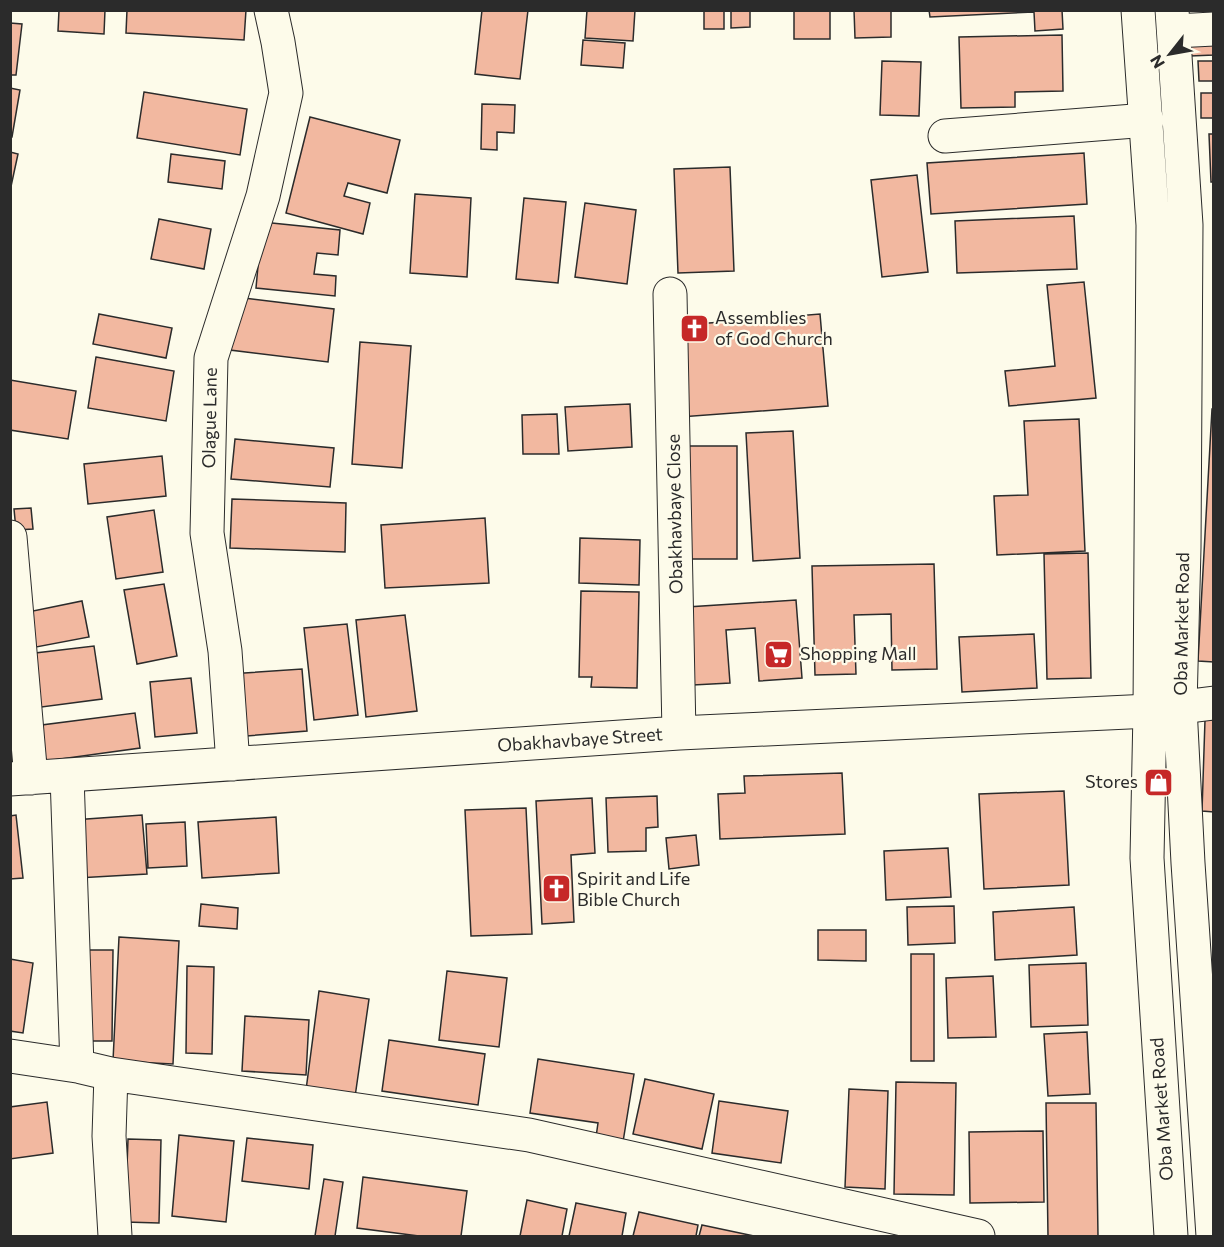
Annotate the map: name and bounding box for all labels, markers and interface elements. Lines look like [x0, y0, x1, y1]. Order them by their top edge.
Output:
north arrow [1140, 24, 1200, 84]
text: N [1145, 52, 1168, 72]
place label: Assemblies of God Church [715, 306, 833, 349]
church icon: Assemblies of God Church [678, 312, 710, 344]
street label: Olague Lane [197, 367, 221, 469]
street label: Obakhavbaye Close [662, 434, 686, 594]
street label: Oba Market Road [1169, 552, 1193, 696]
supermarket icon: Shopping Mall [763, 638, 795, 670]
place label: Shopping Mall [800, 642, 917, 664]
street label: Obakhavbaye Street [496, 722, 663, 756]
shop icon: Stores [1143, 766, 1175, 798]
place label: Stores [1085, 770, 1138, 792]
place label: Spirit and Life Bible Church [577, 867, 690, 910]
church icon: Spirit and Life Bible Church [540, 873, 572, 905]
street label: Oba Market Road [1145, 1037, 1177, 1181]

